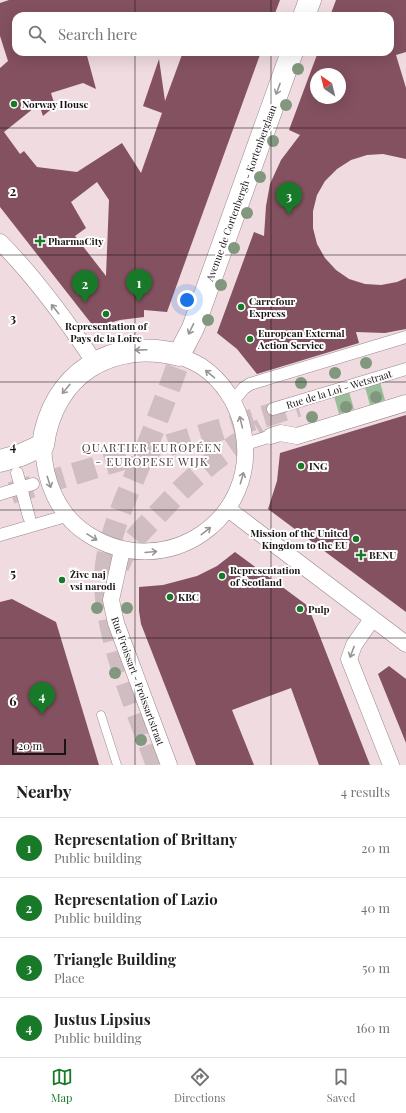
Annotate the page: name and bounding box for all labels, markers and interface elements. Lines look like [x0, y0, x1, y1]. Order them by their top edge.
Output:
search box [12, 12, 394, 56]
icon: search [26, 23, 48, 45]
text: Search here [58, 24, 137, 44]
north arrow [310, 68, 346, 104]
one-way arrow [274, 82, 282, 94]
place label: Norway House [22, 97, 89, 111]
marker: Norway House [9, 99, 19, 109]
street label: Avenue de Cortenbergh - Kortenberglaan [202, 103, 280, 284]
text: 2 [10, 182, 17, 199]
pin: 3 [276, 182, 302, 215]
place label: PharmaCity [48, 234, 104, 248]
marker: PharmaCity [35, 236, 45, 246]
pin: 1 [126, 269, 152, 302]
pin: 2 [72, 270, 98, 303]
your location [177, 290, 197, 310]
place label: Carrefour Express [249, 294, 296, 320]
marker: Carrefour Express [236, 302, 246, 312]
one-way arrow [51, 303, 60, 314]
text: 3 [10, 309, 16, 326]
marker: Representation of Pays de la Loire [101, 309, 111, 319]
place label: Representation of Pays de la Loire [65, 319, 148, 345]
one-way arrow [187, 323, 194, 335]
place label: European External Action Service [257, 326, 345, 352]
marker: European External Action Service [245, 334, 255, 344]
one-way arrow [135, 346, 148, 354]
street label: Rue de la Loi - Wetstraat [284, 366, 394, 412]
one-way arrow [204, 369, 215, 378]
one-way arrow [61, 383, 70, 394]
one-way arrow [237, 416, 245, 429]
text: 4 [10, 437, 17, 454]
district label: QUARTIER EUROPÉEN - EUROPESE WIJK [82, 439, 222, 469]
place label: ING [309, 459, 328, 473]
marker: ING [296, 461, 306, 471]
one-way arrow [239, 472, 246, 485]
one-way arrow [46, 476, 54, 488]
one-way arrow [201, 526, 212, 535]
place label: Mission of the United Kingdom to the EU [250, 526, 348, 552]
one-way arrow [86, 533, 98, 541]
marker: Mission of the United Kingdom to the EU [351, 534, 361, 544]
one-way arrow [144, 548, 157, 555]
place label: BENU [369, 548, 396, 562]
marker: BENU [356, 550, 366, 560]
place label: Representation of Scotland [230, 563, 301, 589]
text: 5 [10, 564, 16, 581]
place label: Žive naj vsi narodi [69, 567, 116, 593]
marker: Representation of Scotland [217, 571, 227, 581]
marker: Žive naj vsi narodi [57, 575, 67, 585]
place label: KBC [178, 590, 199, 604]
marker: KBC [165, 592, 175, 602]
place label: Pulp [308, 602, 330, 616]
marker: Pulp [295, 604, 305, 614]
street label: Rue Froissart - Froissartstraat [108, 615, 168, 748]
one-way arrow [347, 646, 355, 658]
pin: 4 [29, 682, 55, 715]
text: 6 [9, 692, 17, 709]
scale bar [12, 737, 66, 756]
text: 20 m [18, 738, 42, 753]
text: Nearby [16, 780, 71, 802]
text: 4 results [341, 783, 390, 800]
text: Representation of Brittany [54, 829, 237, 849]
text: 1 [27, 839, 31, 856]
text: 20 m [361, 839, 390, 856]
text: Public building [54, 849, 142, 866]
text: Representation of Lazio [54, 889, 218, 909]
text: 2 [26, 899, 32, 916]
text: 40 m [361, 899, 390, 916]
text: Public building [54, 909, 142, 926]
text: Triangle Building [54, 949, 176, 969]
text: 3 [26, 959, 32, 976]
text: 50 m [362, 959, 390, 976]
text: Place [54, 969, 85, 986]
text: Justus Lipsius [54, 1009, 151, 1029]
text: 4 [26, 1019, 32, 1036]
text: 160 m [356, 1019, 390, 1036]
text: Public building [54, 1029, 142, 1046]
tab: Map [51, 1066, 73, 1105]
tab: Directions [174, 1066, 225, 1105]
tab: Saved [327, 1066, 355, 1105]

